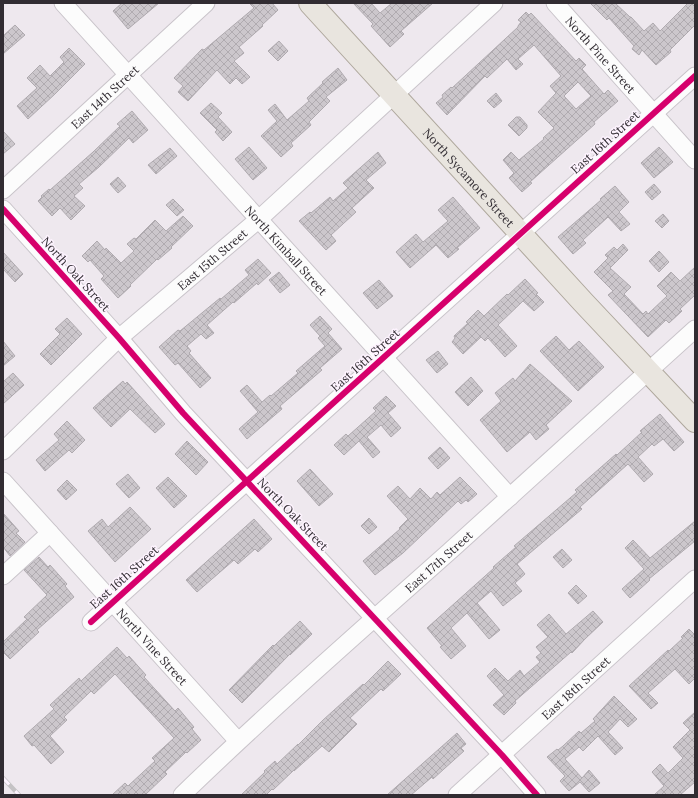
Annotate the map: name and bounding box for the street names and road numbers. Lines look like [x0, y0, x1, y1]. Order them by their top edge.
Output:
street label: North Pine Street [563, 13, 639, 96]
street label: East 14th Street [67, 61, 142, 132]
street label: East 16th Street [568, 107, 643, 177]
street label: North Sycamore Street [420, 125, 518, 230]
street label: North Kimball Street [242, 202, 331, 298]
street label: East 15th Street [174, 225, 250, 293]
street label: North Oak Street [38, 233, 114, 315]
street label: East 16th Street [328, 325, 403, 395]
street label: North Oak Street [254, 474, 332, 554]
street label: East 17th Street [401, 527, 476, 595]
street label: East 16th Street [87, 542, 162, 612]
street label: North Vine Street [114, 605, 191, 688]
street label: East 18th Street [538, 652, 613, 722]

